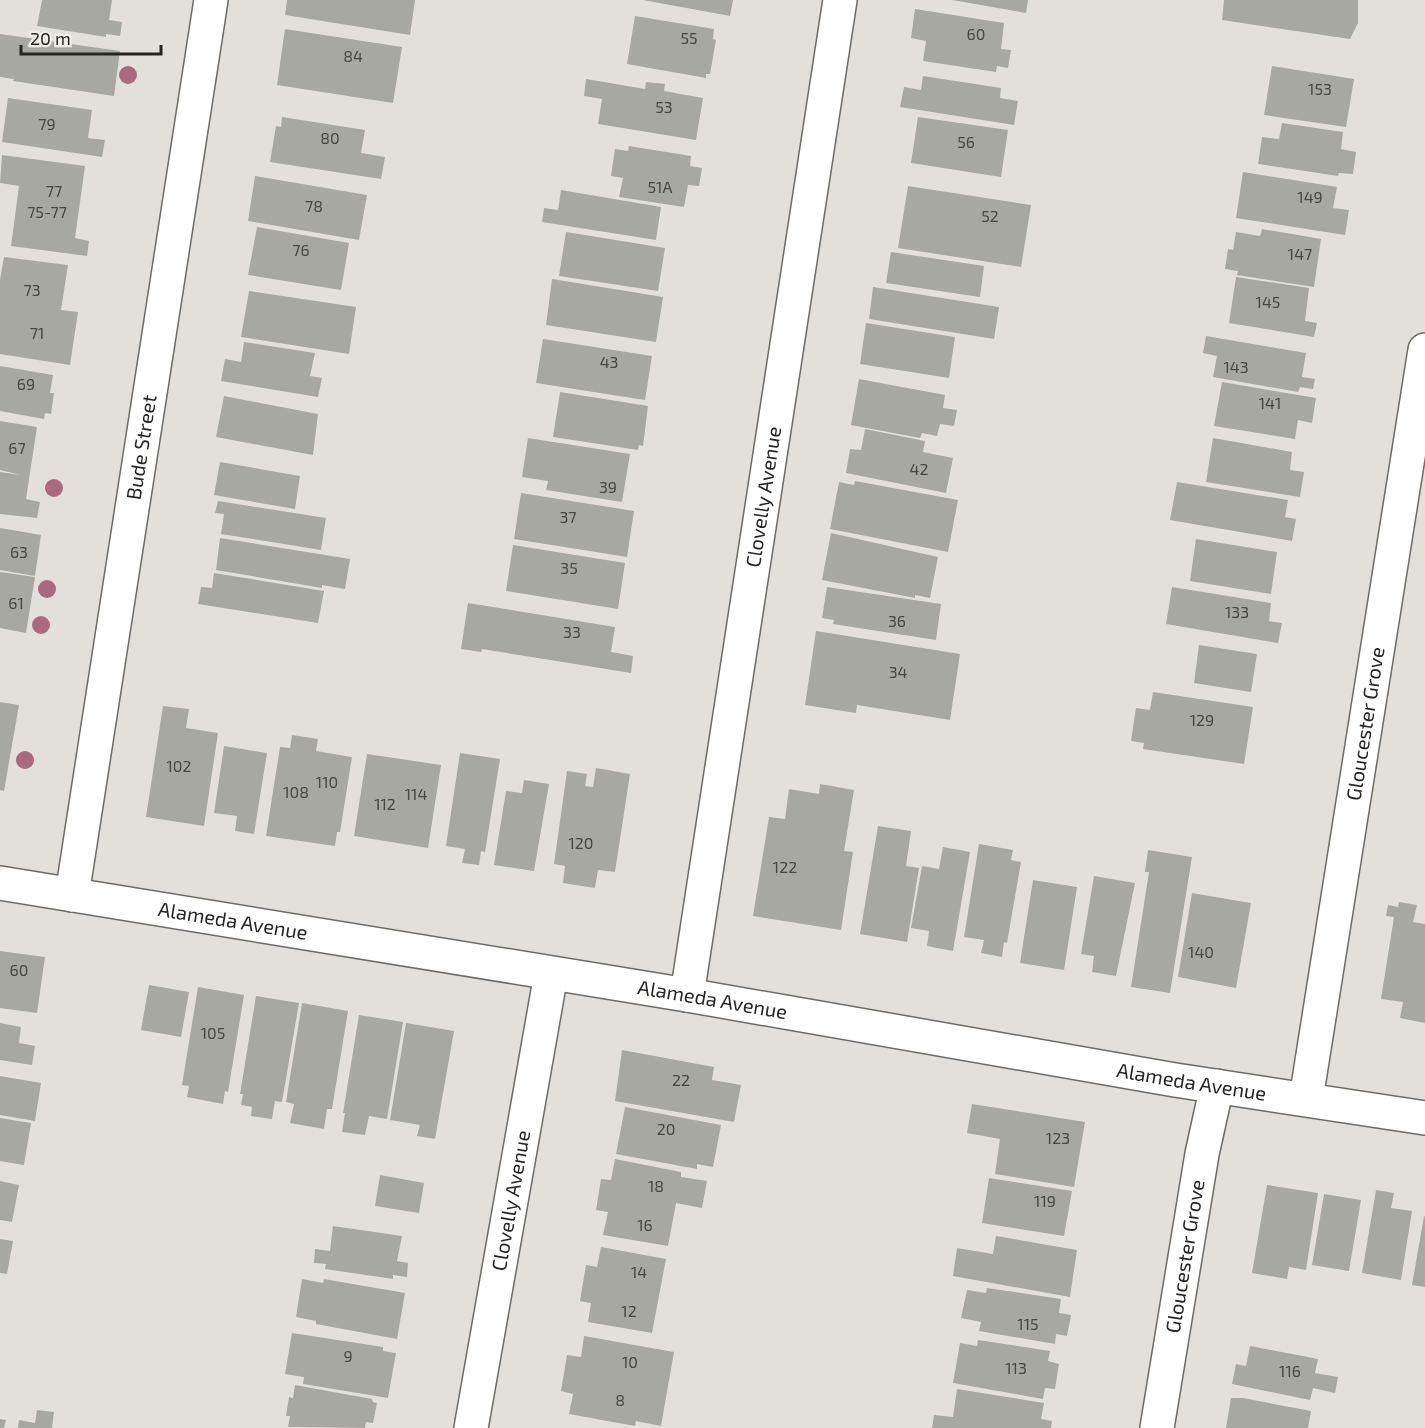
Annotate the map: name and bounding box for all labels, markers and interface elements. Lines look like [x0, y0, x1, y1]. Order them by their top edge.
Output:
scale bar [21, 18, 160, 56]
house number: 60 [967, 24, 985, 43]
text: 20 m [30, 27, 71, 49]
house number: 55 [680, 28, 698, 47]
house number: 84 [343, 46, 363, 65]
house number: 153 [1308, 79, 1332, 98]
house number: 53 [655, 97, 673, 116]
house number: 79 [38, 114, 56, 133]
house number: 80 [320, 128, 340, 147]
house number: 56 [957, 132, 975, 151]
house number: 51A [648, 177, 672, 196]
house number: 77 [46, 181, 62, 200]
house number: 149 [1297, 187, 1323, 206]
house number: 78 [305, 196, 323, 215]
house number: 75-77 [27, 202, 67, 221]
house number: 52 [981, 206, 999, 225]
house number: 76 [292, 240, 310, 259]
house number: 147 [1288, 244, 1312, 263]
house number: 73 [23, 280, 41, 299]
house number: 145 [1256, 292, 1280, 311]
house number: 71 [30, 323, 44, 342]
house number: 43 [600, 352, 618, 371]
house number: 143 [1223, 357, 1249, 376]
house number: 69 [17, 374, 35, 393]
street label: Bude Street [121, 393, 161, 501]
house number: 141 [1259, 393, 1281, 412]
street label: Clovelly Avenue [740, 424, 785, 569]
house number: 67 [8, 438, 26, 457]
house number: 42 [910, 459, 928, 478]
house number: 39 [599, 477, 617, 496]
house number: 37 [559, 507, 577, 526]
house number: 63 [10, 542, 28, 561]
house number: 35 [560, 558, 578, 577]
house number: 61 [8, 593, 24, 612]
house number: 133 [1225, 602, 1249, 621]
house number: 36 [888, 611, 906, 630]
house number: 33 [563, 622, 581, 641]
street label: Gloucester Grove [1341, 645, 1389, 802]
house number: 34 [889, 662, 908, 681]
house number: 129 [1190, 710, 1214, 729]
house number: 102 [166, 756, 192, 775]
house number: 110 [316, 772, 338, 791]
house number: 108 [283, 782, 309, 801]
house number: 114 [405, 784, 427, 803]
house number: 112 [374, 794, 396, 813]
house number: 120 [568, 833, 594, 852]
house number: 122 [773, 857, 797, 876]
street label: Alameda Avenue [157, 896, 310, 944]
house number: 140 [1188, 942, 1214, 961]
house number: 60 [10, 960, 28, 979]
street label: Alameda Avenue [636, 974, 789, 1023]
house number: 105 [201, 1023, 225, 1042]
street label: Alameda Avenue [1115, 1057, 1268, 1105]
house number: 22 [672, 1070, 690, 1089]
house number: 20 [657, 1119, 675, 1138]
street label: Clovelly Avenue [486, 1128, 534, 1273]
house number: 123 [1046, 1128, 1070, 1147]
house number: 18 [648, 1176, 664, 1195]
street label: Gloucester Grove [1160, 1178, 1209, 1335]
house number: 119 [1034, 1191, 1056, 1210]
house number: 16 [637, 1215, 653, 1234]
house number: 14 [631, 1262, 647, 1281]
house number: 12 [621, 1301, 637, 1320]
house number: 115 [1017, 1314, 1039, 1333]
house number: 9 [343, 1346, 353, 1365]
house number: 10 [622, 1352, 638, 1371]
house number: 113 [1005, 1358, 1027, 1377]
house number: 116 [1279, 1361, 1301, 1380]
house number: 8 [615, 1390, 625, 1409]

